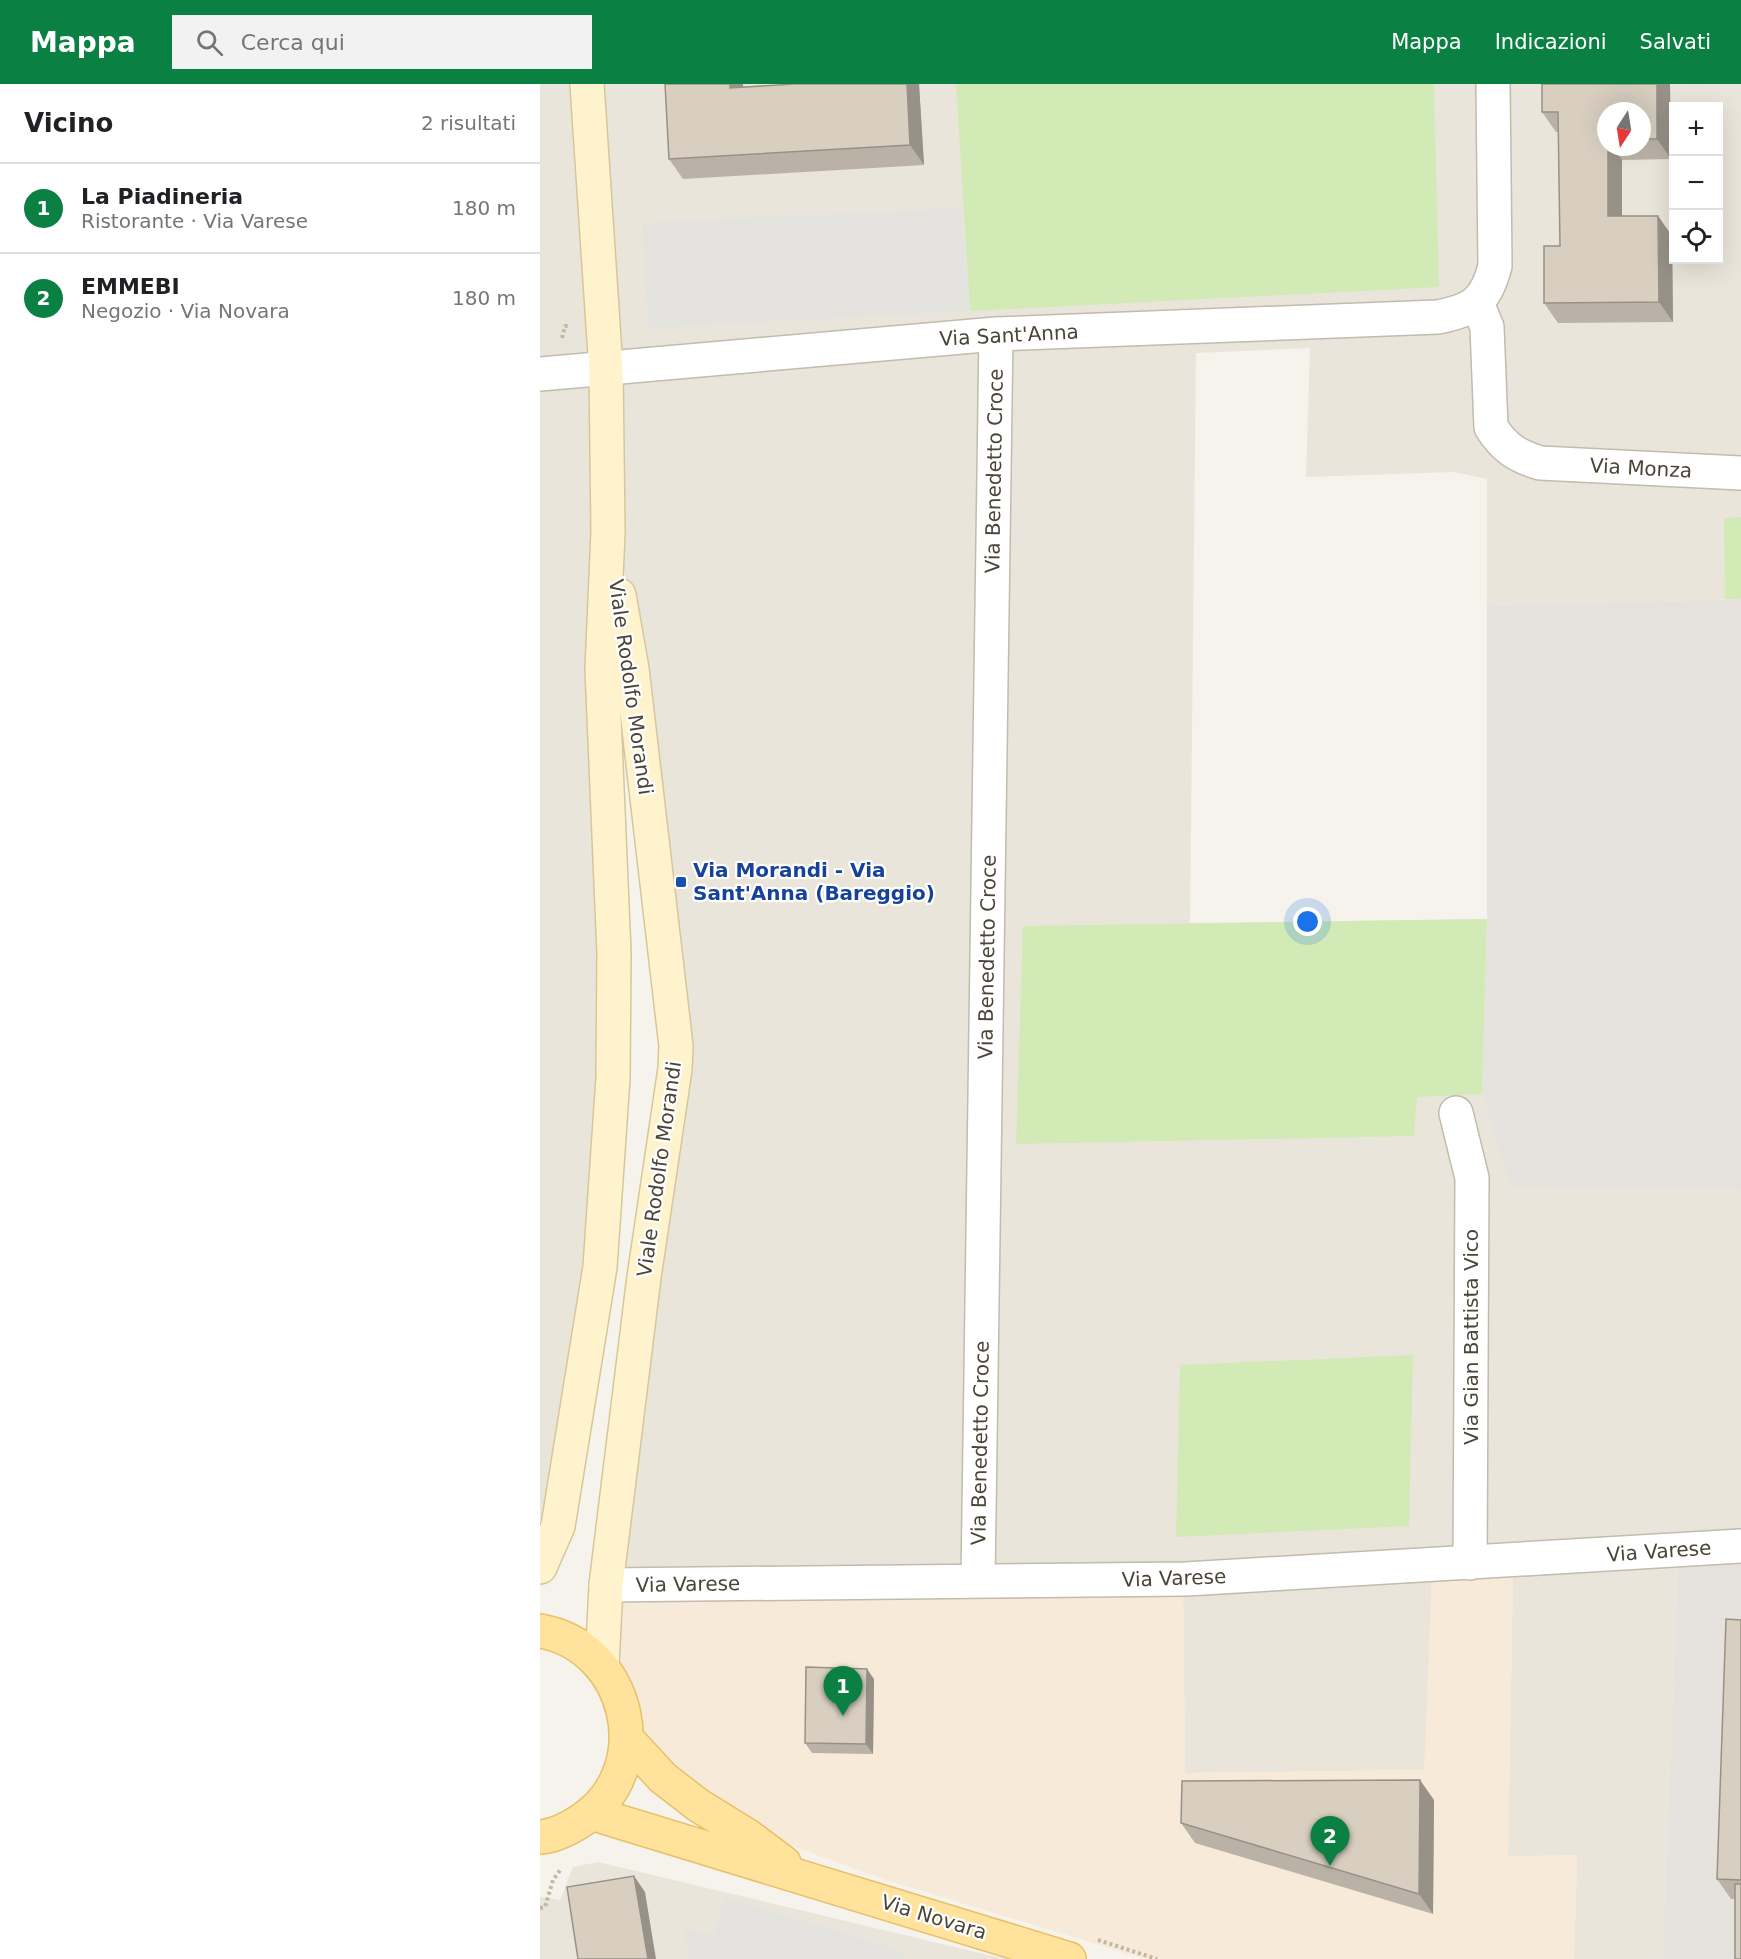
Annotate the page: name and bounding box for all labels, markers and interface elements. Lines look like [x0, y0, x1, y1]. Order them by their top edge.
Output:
search box [172, 15, 592, 69]
text: Mappa [30, 26, 136, 59]
icon: search [193, 26, 226, 59]
text: Cerca qui [241, 30, 345, 55]
text: Mappa [1391, 30, 1462, 54]
text: Indicazioni [1495, 30, 1607, 54]
text: Salvati [1640, 30, 1711, 54]
north arrow [1597, 102, 1651, 156]
map controls [1669, 102, 1723, 264]
button: + [1669, 102, 1723, 156]
text: Vicino [24, 108, 113, 138]
text: 2 risultati [421, 111, 516, 135]
button: − [1669, 156, 1723, 210]
text: La Piadineria [81, 184, 243, 209]
text: 1 [37, 196, 50, 220]
text: 180 m [452, 196, 516, 220]
text: Ristorante · Via Varese [81, 209, 308, 233]
button: locate [1669, 210, 1723, 264]
text: EMMEBI [81, 274, 180, 299]
text: 2 [37, 286, 50, 310]
text: 180 m [452, 286, 516, 310]
text: Negozio · Via Novara [81, 299, 290, 323]
street label: Via Sant'Anna [939, 319, 1079, 351]
street label: Via Benedetto Croce [980, 368, 1008, 574]
street label: Via Monza [1589, 453, 1693, 483]
street label: Viale Rodolfo Morandi [604, 578, 658, 796]
street label: Via Benedetto Croce [973, 854, 1001, 1060]
place label: Via Morandi - Via Sant'Anna (Bareggio) [693, 858, 935, 905]
marker: Via Morandi - Via Sant'Anna (Bareggio) [674, 875, 688, 889]
your location [1293, 907, 1322, 936]
street label: Viale Rodolfo Morandi [632, 1060, 686, 1278]
street label: Via Gian Battista Vico [1459, 1229, 1483, 1445]
street label: Via Benedetto Croce [966, 1340, 994, 1546]
street label: Via Varese [1606, 1535, 1712, 1567]
street label: Via Varese [1121, 1564, 1227, 1592]
street label: Via Varese [635, 1571, 741, 1597]
pin: 1 [824, 1666, 862, 1716]
pin: 2 [1310, 1816, 1350, 1866]
street label: Via Novara [878, 1890, 990, 1944]

